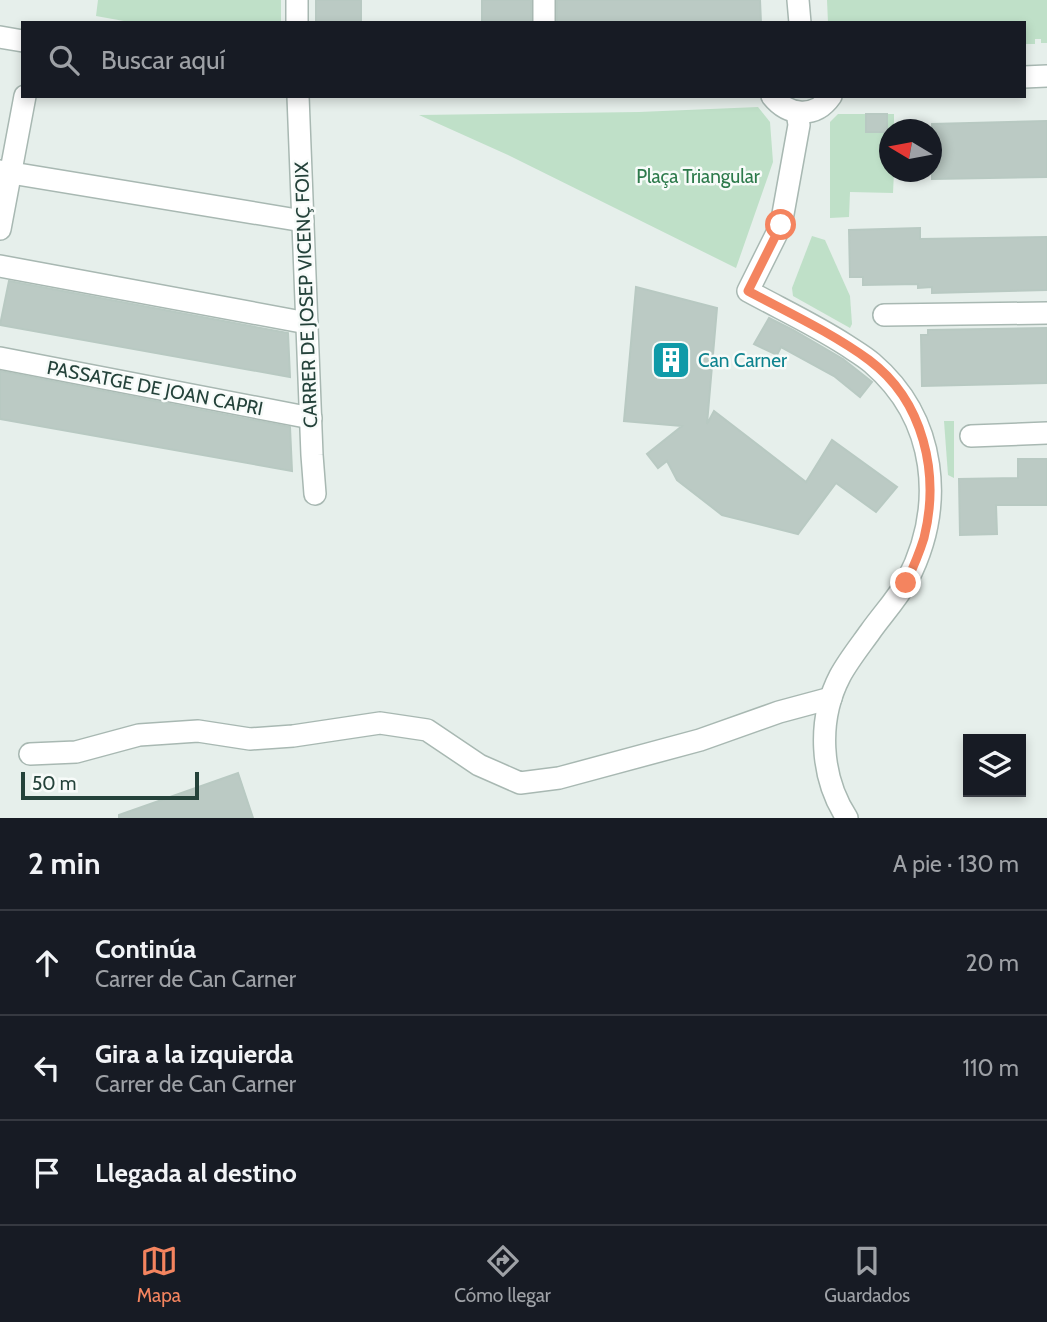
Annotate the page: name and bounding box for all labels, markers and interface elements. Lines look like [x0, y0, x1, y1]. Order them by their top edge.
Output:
search box [21, 21, 1026, 98]
icon: search [45, 41, 83, 79]
text: Buscar aquí [101, 44, 225, 76]
north arrow [879, 119, 942, 182]
street label: CARRER DE JOSEP VICENÇ FOIX [290, 161, 322, 428]
park label: Plaça Triangular [636, 165, 760, 188]
route start [765, 209, 796, 240]
building icon: Can Carner [650, 339, 692, 381]
place label: Can Carner [698, 349, 787, 372]
street label: PASSATGE DE JOAN CAPRI [45, 356, 265, 420]
route end [890, 567, 921, 598]
map controls [963, 734, 1026, 797]
button: layers [963, 734, 1026, 797]
scale bar [21, 769, 200, 801]
text: 50 m [32, 772, 76, 795]
text: 2 min [28, 845, 100, 882]
text: A pie · 130 m [893, 850, 1019, 878]
text: Continúa [95, 933, 196, 965]
icon: ahead [28, 944, 66, 982]
text: 20 m [966, 949, 1019, 977]
text: Carrer de Can Carner [95, 965, 296, 993]
text: Gira a la izquierda [95, 1038, 293, 1070]
icon: left [28, 1049, 66, 1087]
text: 110 m [963, 1054, 1019, 1082]
text: Carrer de Can Carner [95, 1070, 296, 1098]
icon: arrive [28, 1154, 66, 1192]
text: Llegada al destino [95, 1157, 297, 1189]
tab: Mapa [137, 1242, 181, 1307]
tab: Cómo llegar [454, 1242, 551, 1307]
tab: Guardados [824, 1242, 910, 1307]

